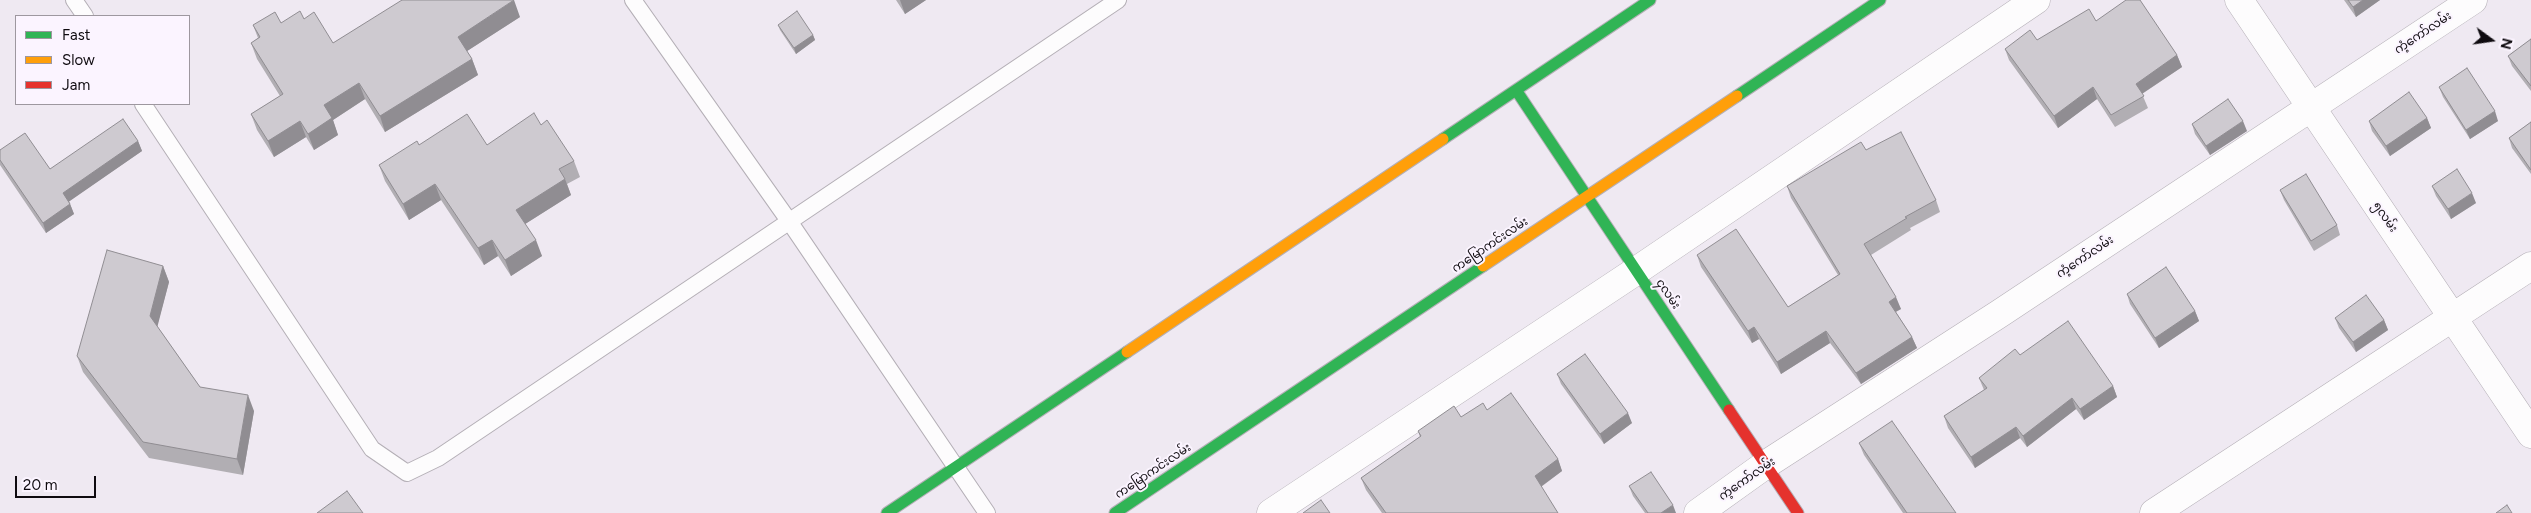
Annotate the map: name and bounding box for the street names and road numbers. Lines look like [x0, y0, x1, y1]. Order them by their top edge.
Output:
street label: ကံ့ကော်လမ်း [2392, 9, 2454, 57]
street label: ၅လမ်း [2369, 199, 2401, 235]
street label: ကမြောကင်းလမ်း [1449, 214, 1531, 276]
street label: ကံ့ကော်လမ်း [2054, 233, 2116, 281]
street label: ၄လမ်း [1653, 276, 1683, 312]
street label: ကမြောကင်းလမ်း [1112, 440, 1194, 502]
street label: ကံ့ကော်လမ်း [1716, 454, 1778, 504]

